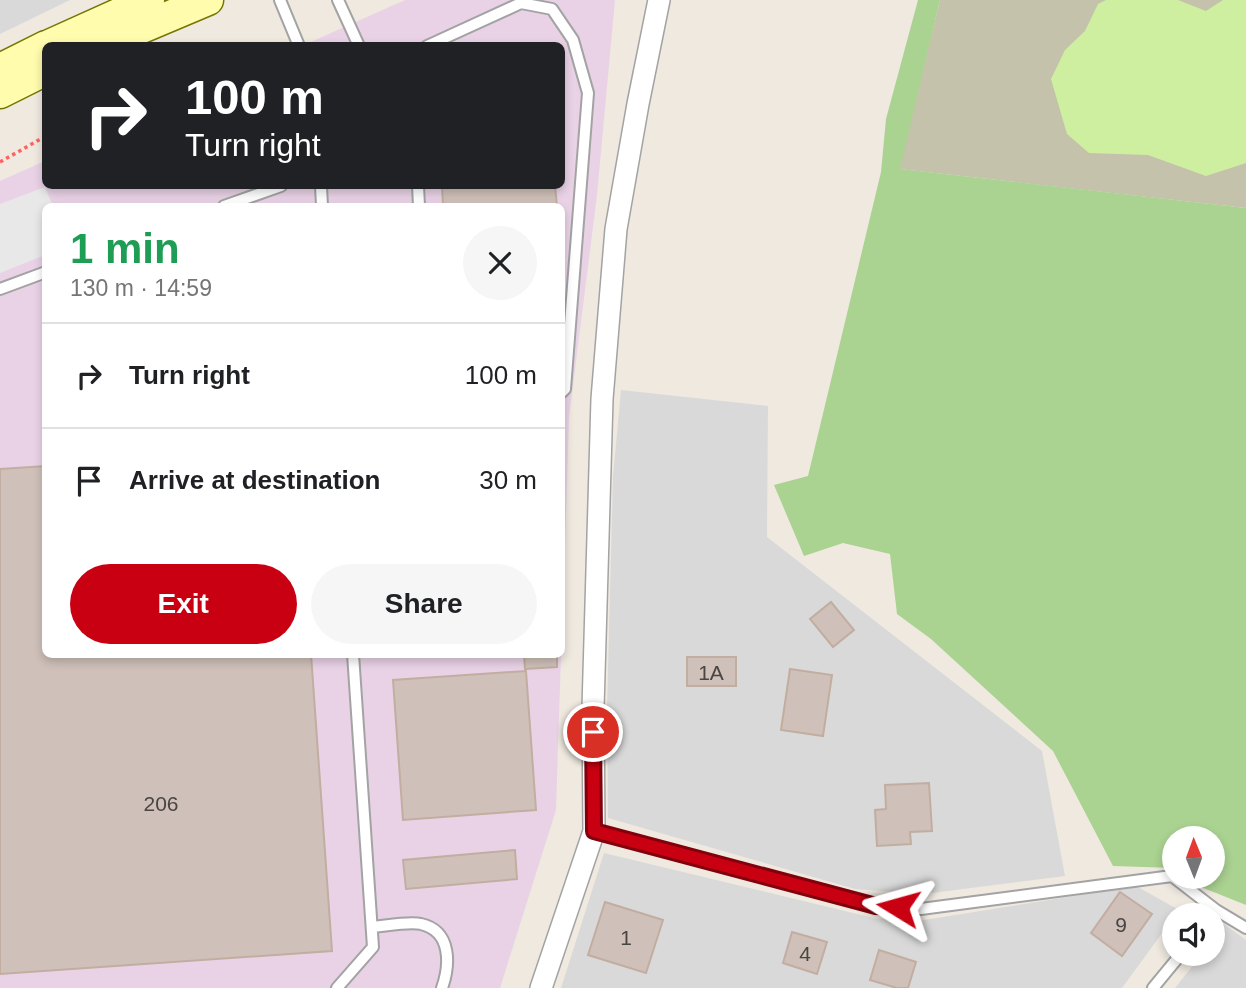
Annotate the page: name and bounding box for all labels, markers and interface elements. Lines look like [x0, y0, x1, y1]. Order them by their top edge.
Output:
icon: right [70, 70, 161, 161]
text: 100 m [185, 70, 324, 124]
text: Turn right [185, 127, 321, 163]
text: 1 min [70, 225, 180, 272]
button: close [463, 226, 537, 300]
text: 130 m · 14:59 [70, 275, 212, 301]
icon: right [70, 357, 108, 395]
text: Turn right [129, 360, 250, 390]
text: 100 m [465, 360, 537, 390]
icon: arrive [70, 462, 108, 500]
text: Arrive at destination [129, 465, 380, 495]
text: 30 m [479, 465, 537, 495]
button: Exit [70, 564, 297, 644]
button: Share [311, 564, 537, 644]
house number: 1А [698, 661, 724, 684]
pin [563, 702, 623, 762]
icon: arrive [574, 713, 612, 751]
house number: 206 [143, 792, 179, 815]
north arrow [1162, 826, 1225, 889]
map controls [1162, 826, 1225, 966]
position arrow [861, 870, 935, 944]
button: sound [1162, 903, 1225, 966]
house number: 9 [1115, 913, 1127, 936]
house number: 1 [620, 926, 632, 949]
house number: 4 [799, 942, 811, 965]

